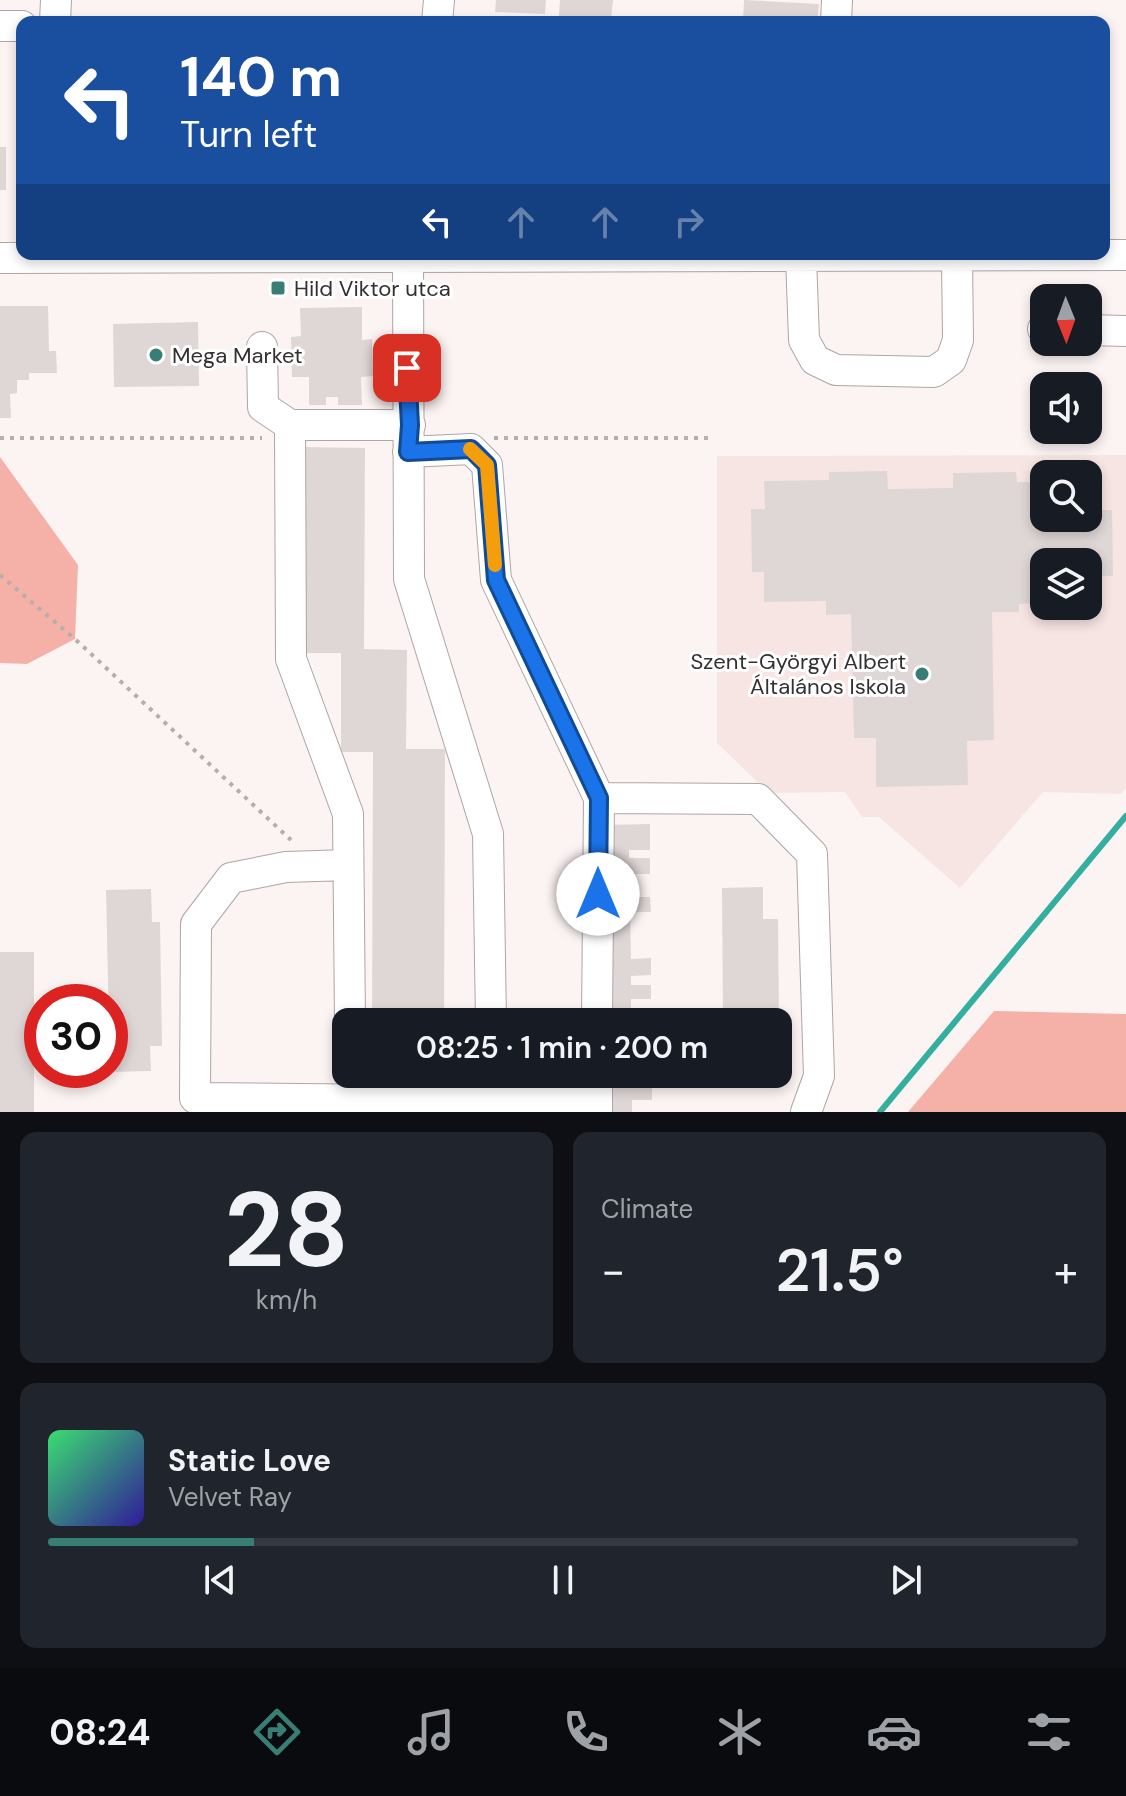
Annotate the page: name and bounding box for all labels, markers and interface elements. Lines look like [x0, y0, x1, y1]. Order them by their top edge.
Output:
text: 140 m [180, 40, 342, 113]
icon: left [48, 48, 152, 152]
text: Turn left [180, 111, 317, 158]
icon: left [415, 200, 459, 244]
icon: ahead [499, 200, 543, 244]
icon: ahead [583, 200, 627, 244]
icon: right [667, 200, 711, 244]
place label: Hild Viktor utca [294, 274, 451, 303]
marker: Hild Viktor utca [269, 279, 287, 297]
north arrow [1030, 284, 1102, 356]
map controls [1030, 284, 1102, 620]
pin [373, 334, 441, 402]
place label: Mega Market [172, 341, 303, 370]
marker: Mega Market [147, 346, 165, 364]
icon: arrive [385, 346, 429, 390]
button: sound [1030, 372, 1102, 444]
button: search [1030, 460, 1102, 532]
button: layers [1030, 548, 1102, 620]
place label: Szent-Györgyi Albert Általános Iskola [691, 647, 906, 701]
marker: Szent-Györgyi Albert Általános Iskola [913, 665, 931, 683]
position arrow [556, 852, 640, 936]
speed limit sign: 30 [24, 984, 128, 1088]
text: 08:25 · 1 min · 200 m [416, 1028, 708, 1067]
text: 28 [224, 1163, 349, 1298]
text: Climate [601, 1192, 693, 1226]
text: 21.5° [775, 1231, 904, 1310]
text: − [601, 1242, 625, 1300]
text: + [1054, 1242, 1078, 1300]
text: km/h [256, 1283, 317, 1317]
text: Static Love [168, 1441, 331, 1480]
text: Velvet Ray [168, 1480, 292, 1514]
icon: previous [198, 1558, 242, 1602]
icon: pause [541, 1558, 585, 1602]
icon: next [884, 1558, 928, 1602]
icon: directions [249, 1704, 305, 1760]
icon: music [403, 1704, 459, 1760]
icon: phone [558, 1704, 614, 1760]
icon: climate [712, 1704, 768, 1760]
icon: car [866, 1704, 922, 1760]
icon: filters [1021, 1704, 1077, 1760]
text: 08:24 [49, 1709, 150, 1756]

